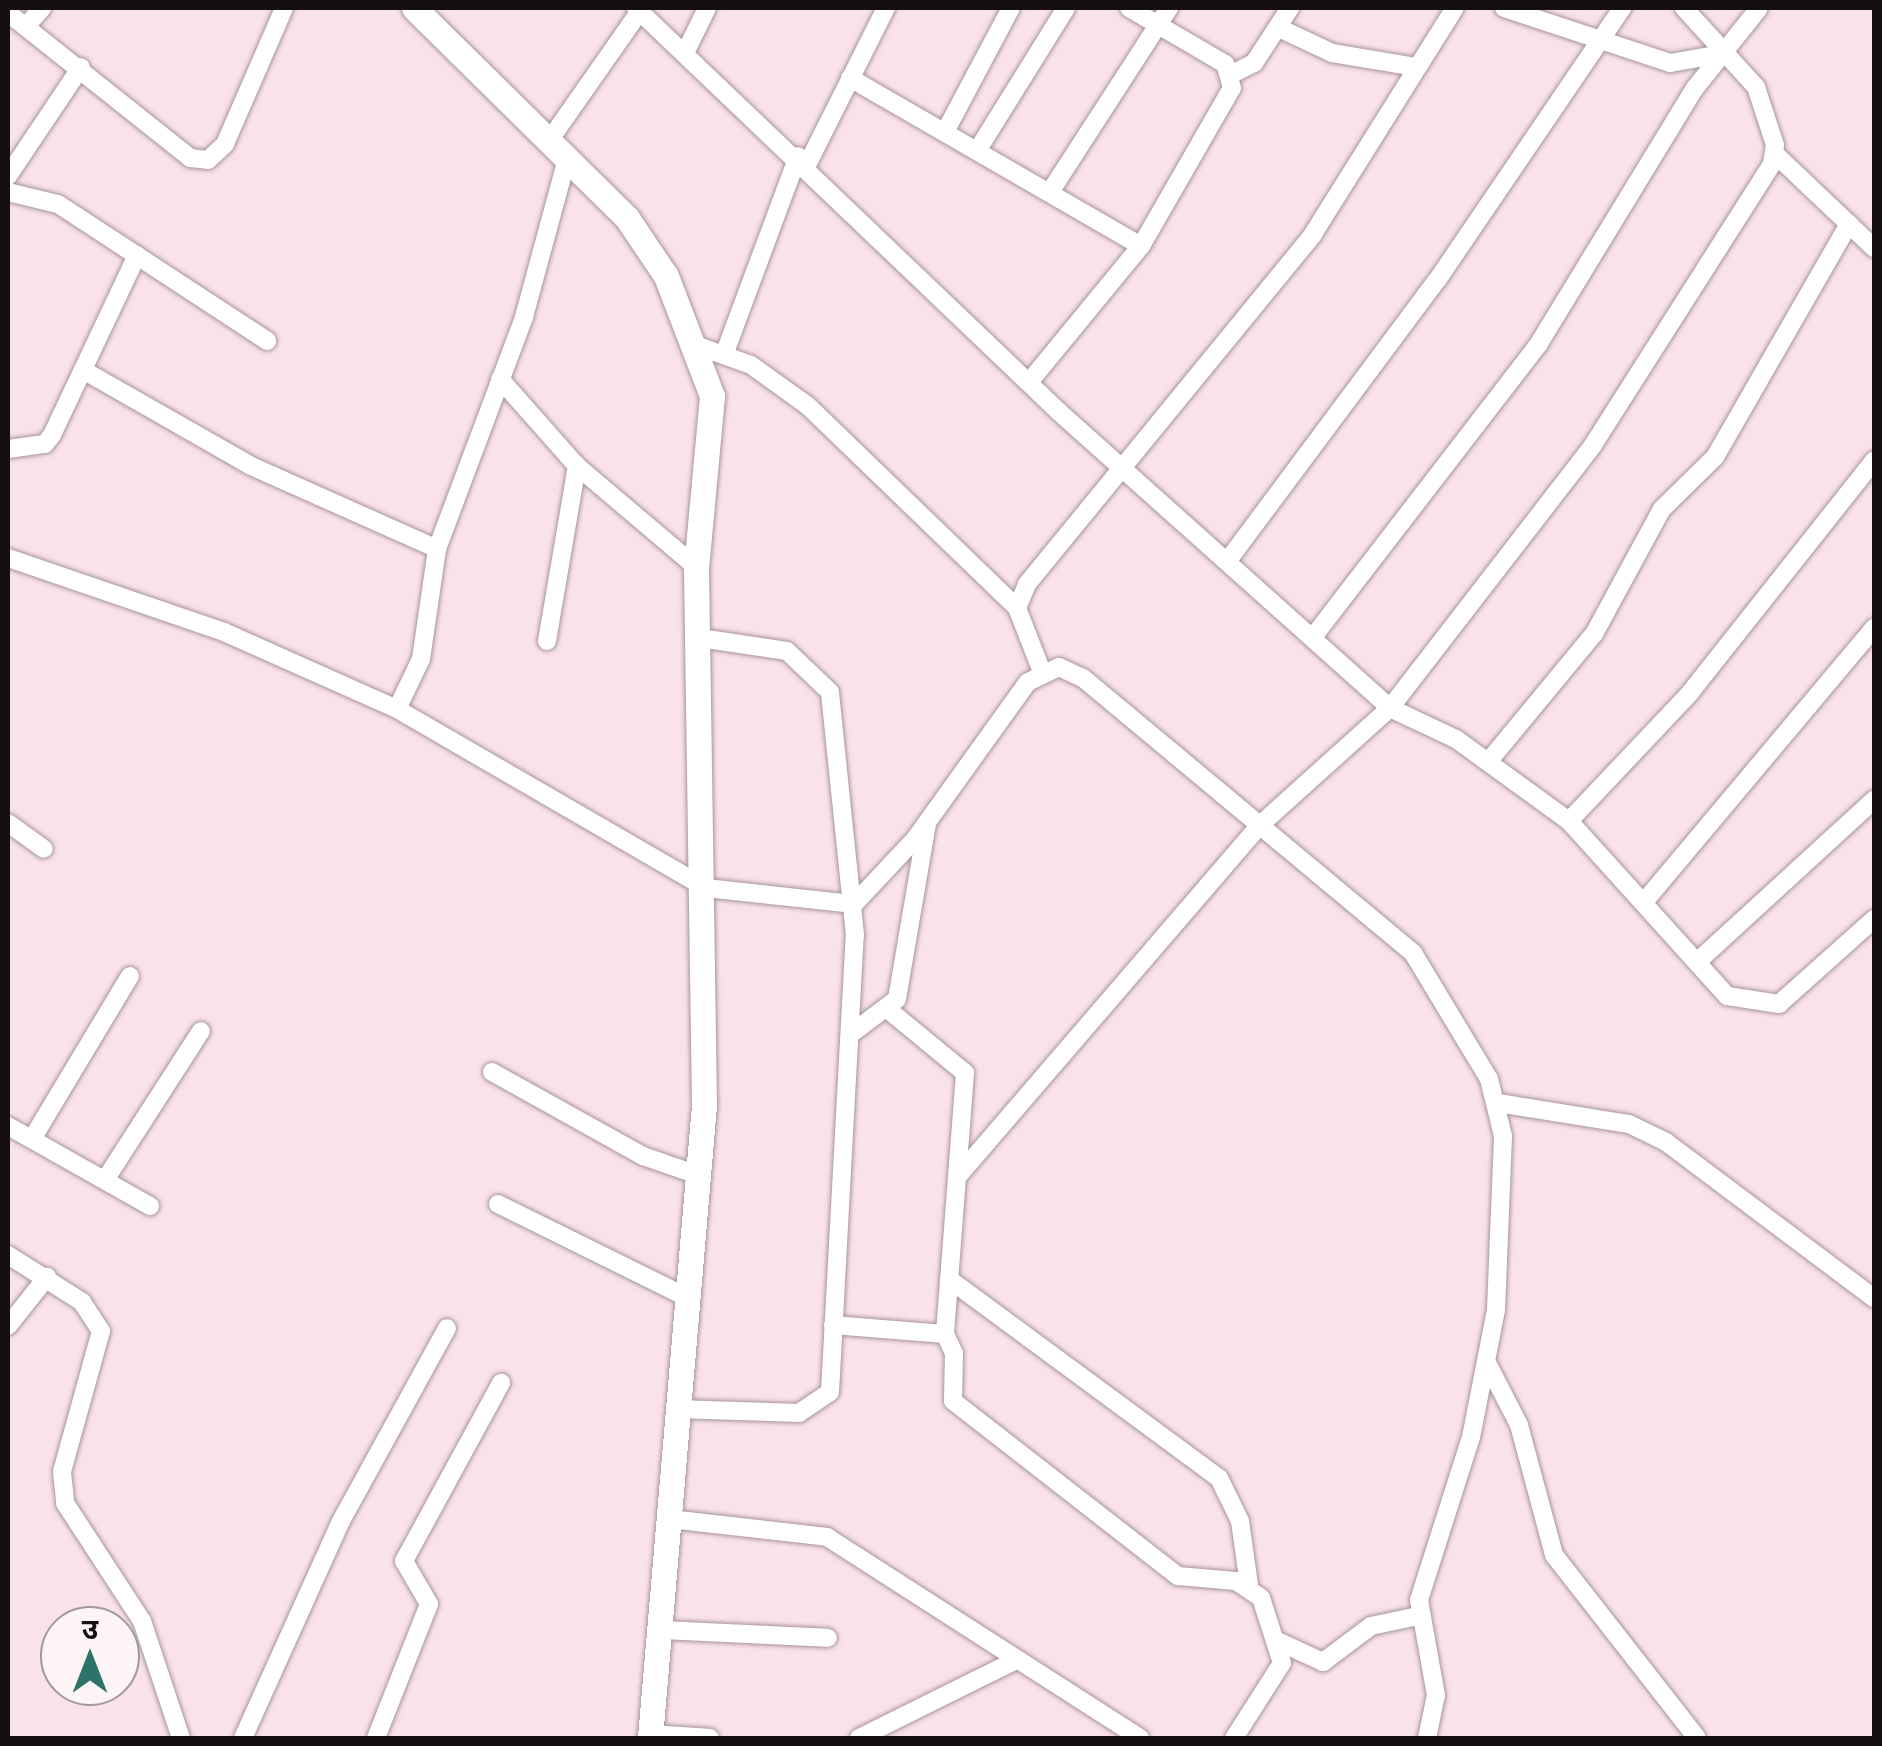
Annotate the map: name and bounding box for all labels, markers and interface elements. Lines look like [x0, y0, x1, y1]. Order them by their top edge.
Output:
north arrow [40, 1606, 140, 1706]
text: उ [82, 1611, 98, 1645]

